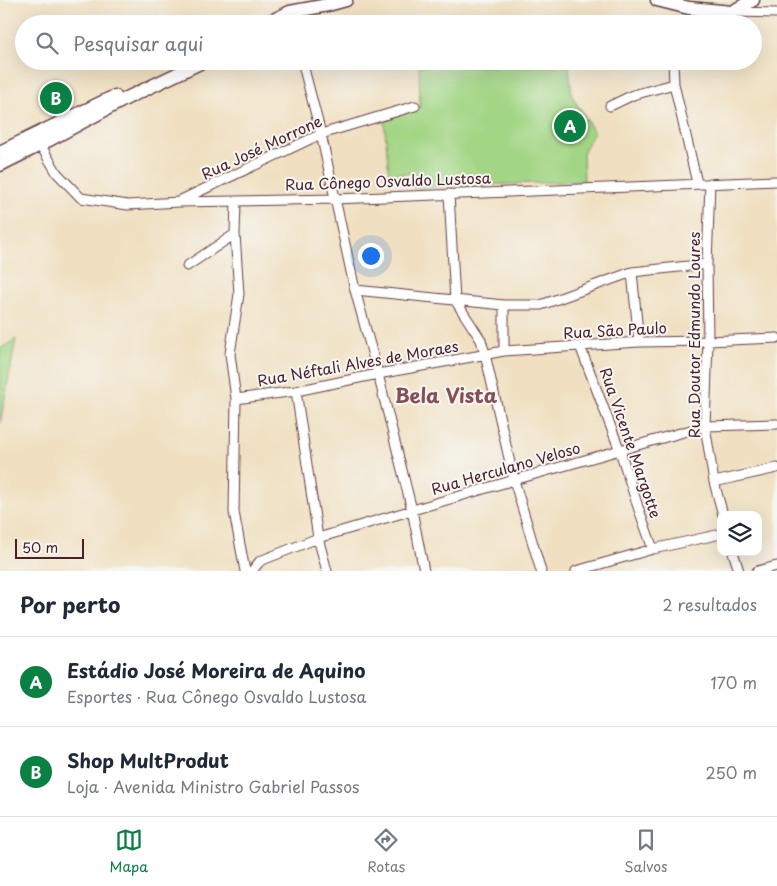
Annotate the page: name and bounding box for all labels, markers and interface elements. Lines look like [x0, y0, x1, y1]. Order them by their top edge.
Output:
search box [15, 15, 762, 70]
icon: search [33, 29, 61, 57]
text: Pesquisar aqui [73, 29, 203, 57]
pin: B [40, 79, 72, 117]
pin: A [554, 107, 586, 145]
street label: Rua José Morrone [197, 109, 326, 185]
street label: Rua Cônego Osvaldo Lustosa [285, 165, 492, 196]
street label: Rua Doutor Edmundo Loures [682, 231, 705, 438]
your location [358, 243, 384, 269]
street label: Rua São Paulo [563, 315, 667, 344]
street label: Rua Néftali Alves de Moraes [255, 333, 460, 392]
street label: Rua Vicente Margotte [595, 364, 668, 521]
district label: Bela Vista [395, 380, 498, 410]
street label: Rua Herculano Veloso [428, 435, 583, 500]
map controls [717, 511, 762, 556]
button: layers [717, 511, 762, 556]
scale bar [15, 536, 84, 559]
text: 50 m [22, 537, 58, 558]
text: Por perto [20, 588, 120, 620]
text: 2 resultados [663, 592, 757, 616]
text: Estádio José Moreira de Aquino [67, 656, 365, 684]
text: A [30, 670, 42, 694]
text: 170 m [711, 670, 757, 694]
text: Esportes · Rua Cônego Osvaldo Lustosa [67, 684, 367, 708]
text: Shop MultProdut [67, 746, 229, 774]
text: B [31, 760, 41, 784]
text: 250 m [706, 760, 757, 784]
text: Loja · Avenida Ministro Gabriel Passos [67, 774, 359, 798]
tab: Mapa [110, 826, 148, 877]
tab: Rotas [367, 826, 405, 877]
tab: Salvos [624, 826, 667, 877]

